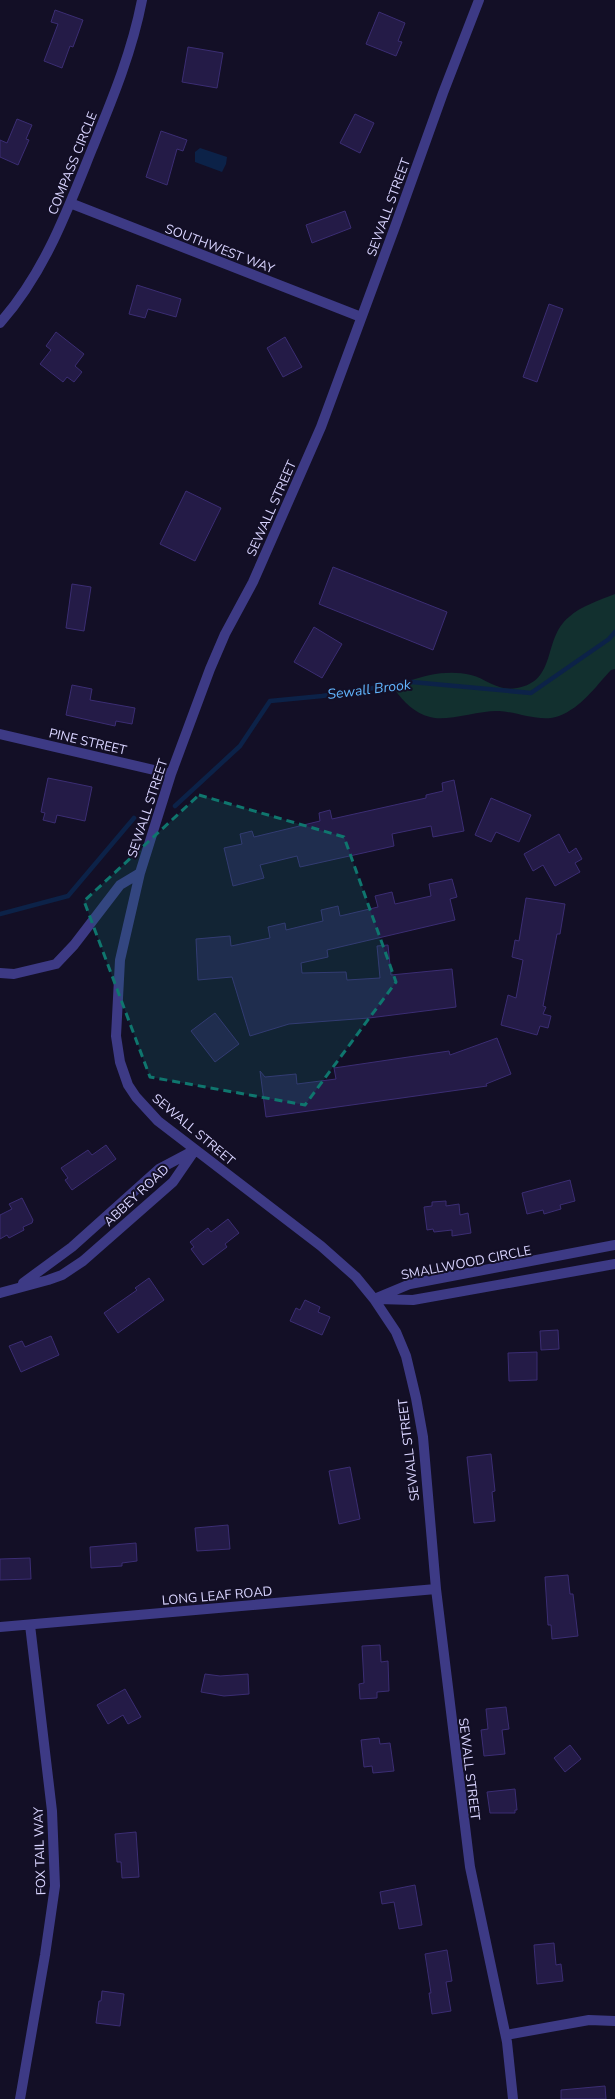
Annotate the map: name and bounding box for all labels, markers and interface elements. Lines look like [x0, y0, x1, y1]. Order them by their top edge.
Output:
street label: COMPASS CIRCLE [44, 109, 102, 218]
street label: SEWALL STREET [363, 156, 415, 259]
street label: SOUTHWEST WAY [162, 220, 277, 278]
street label: SEWALL STREET [243, 457, 301, 559]
water label: Sewall Brook [326, 675, 413, 704]
street label: PINE STREET [47, 724, 129, 760]
street label: SEWALL STREET [123, 756, 173, 860]
street label: SEWALL STREET [148, 1090, 239, 1170]
street label: ABBEY ROAD [100, 1161, 173, 1231]
street label: SMALLWOOD CIRCLE [399, 1241, 533, 1284]
street label: SEWALL STREET [394, 1397, 424, 1502]
street label: LONG LEAF ROAD [161, 1582, 273, 1610]
street label: SEWALL STREET [454, 1717, 484, 1822]
street label: FOX TAIL WAY [29, 1806, 51, 1895]

